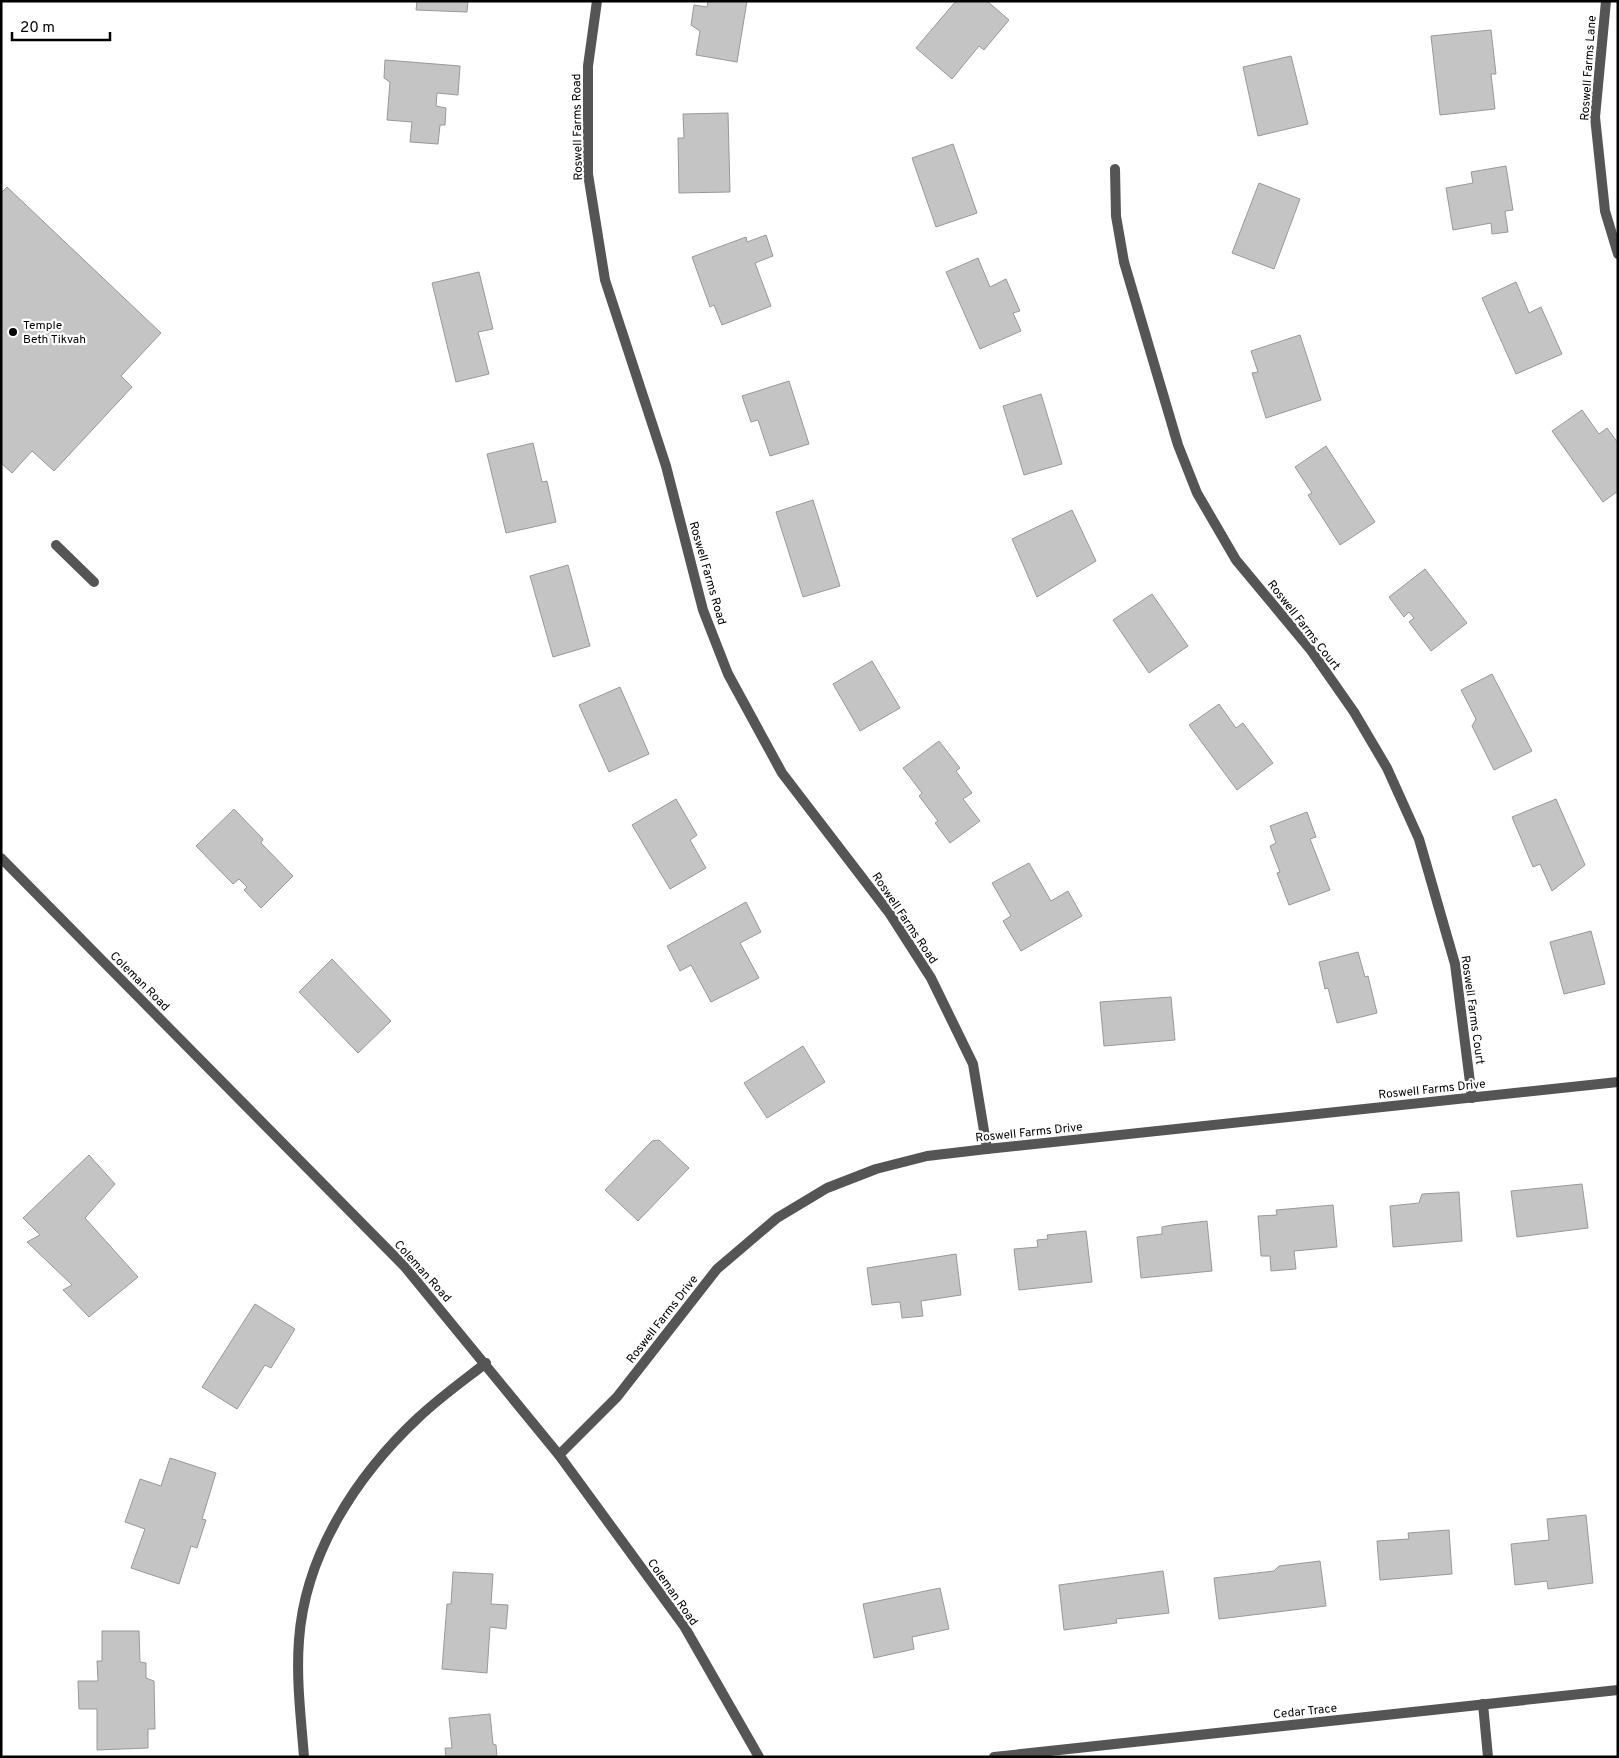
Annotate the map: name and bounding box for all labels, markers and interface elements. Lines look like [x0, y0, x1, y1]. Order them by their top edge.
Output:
scale bar [12, 10, 110, 42]
street label: Roswell Farms Lane [1577, 15, 1601, 121]
text: 20 m [20, 19, 55, 38]
street label: Roswell Farms Road [569, 73, 587, 181]
place label: Temple Beth Tikvah [23, 318, 86, 348]
marker: Temple Beth Tikvah [7, 326, 19, 338]
street label: Roswell Farms Road [685, 520, 729, 627]
street label: Roswell Farms Court [1263, 577, 1343, 674]
street label: Roswell Farms Road [868, 870, 941, 967]
street label: Coleman Road [106, 948, 173, 1015]
street label: Roswell Farms Court [1456, 955, 1488, 1066]
street label: Roswell Farms Drive [1378, 1076, 1486, 1104]
street label: Roswell Farms Drive [975, 1119, 1083, 1147]
street label: Coleman Road [390, 1237, 454, 1306]
street label: Roswell Farms Drive [623, 1272, 702, 1367]
street label: Coleman Road [643, 1556, 701, 1629]
street label: Cedar Trace [1272, 1701, 1338, 1723]

